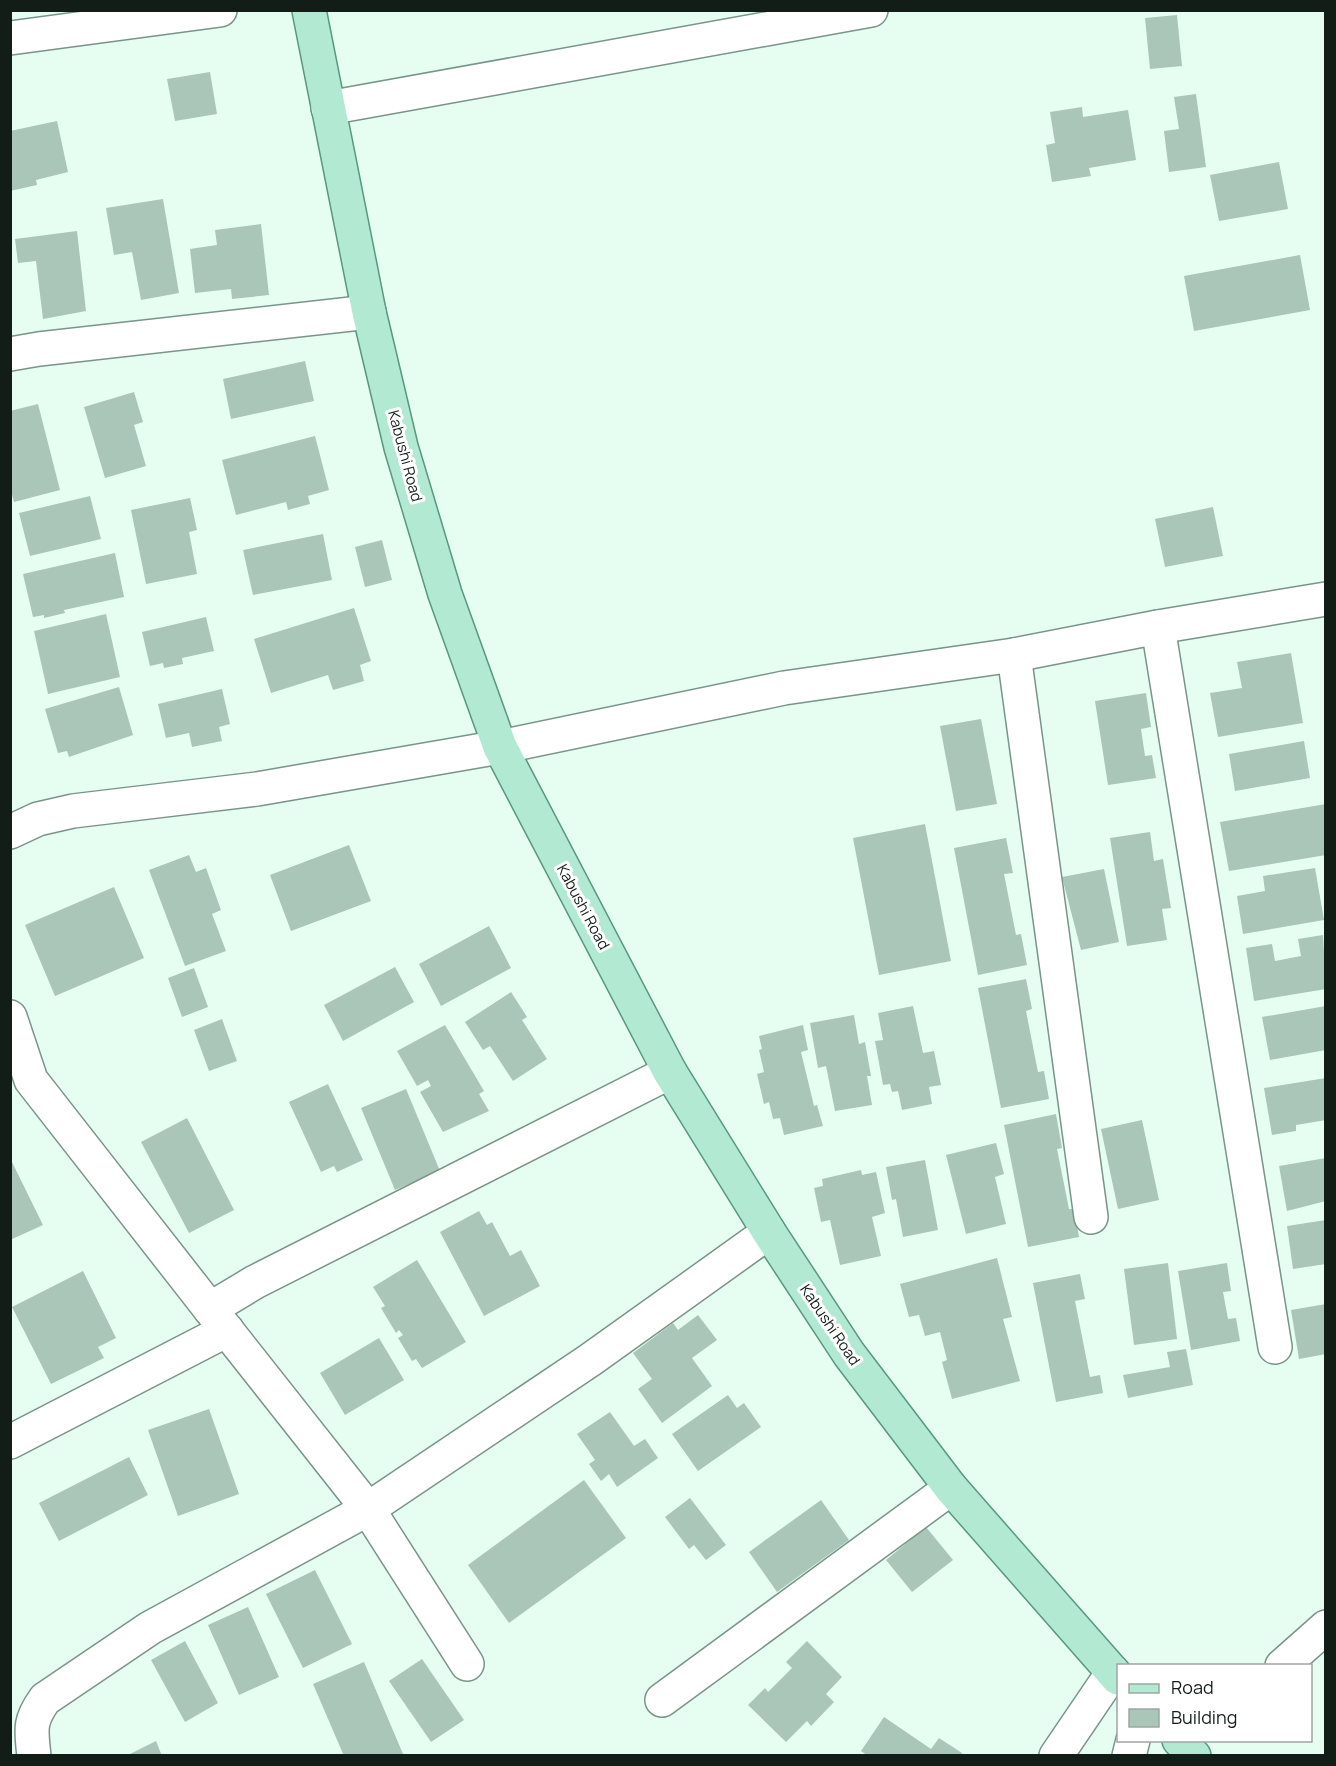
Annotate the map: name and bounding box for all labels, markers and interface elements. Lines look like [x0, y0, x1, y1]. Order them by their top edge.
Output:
street label: Kabushi Road [383, 408, 428, 504]
street label: Kabushi Road [552, 860, 615, 953]
street label: Kabushi Road [795, 1280, 865, 1370]
legend [1117, 1664, 1312, 1742]
text: Road [1171, 1675, 1214, 1699]
text: Building [1171, 1705, 1237, 1729]

